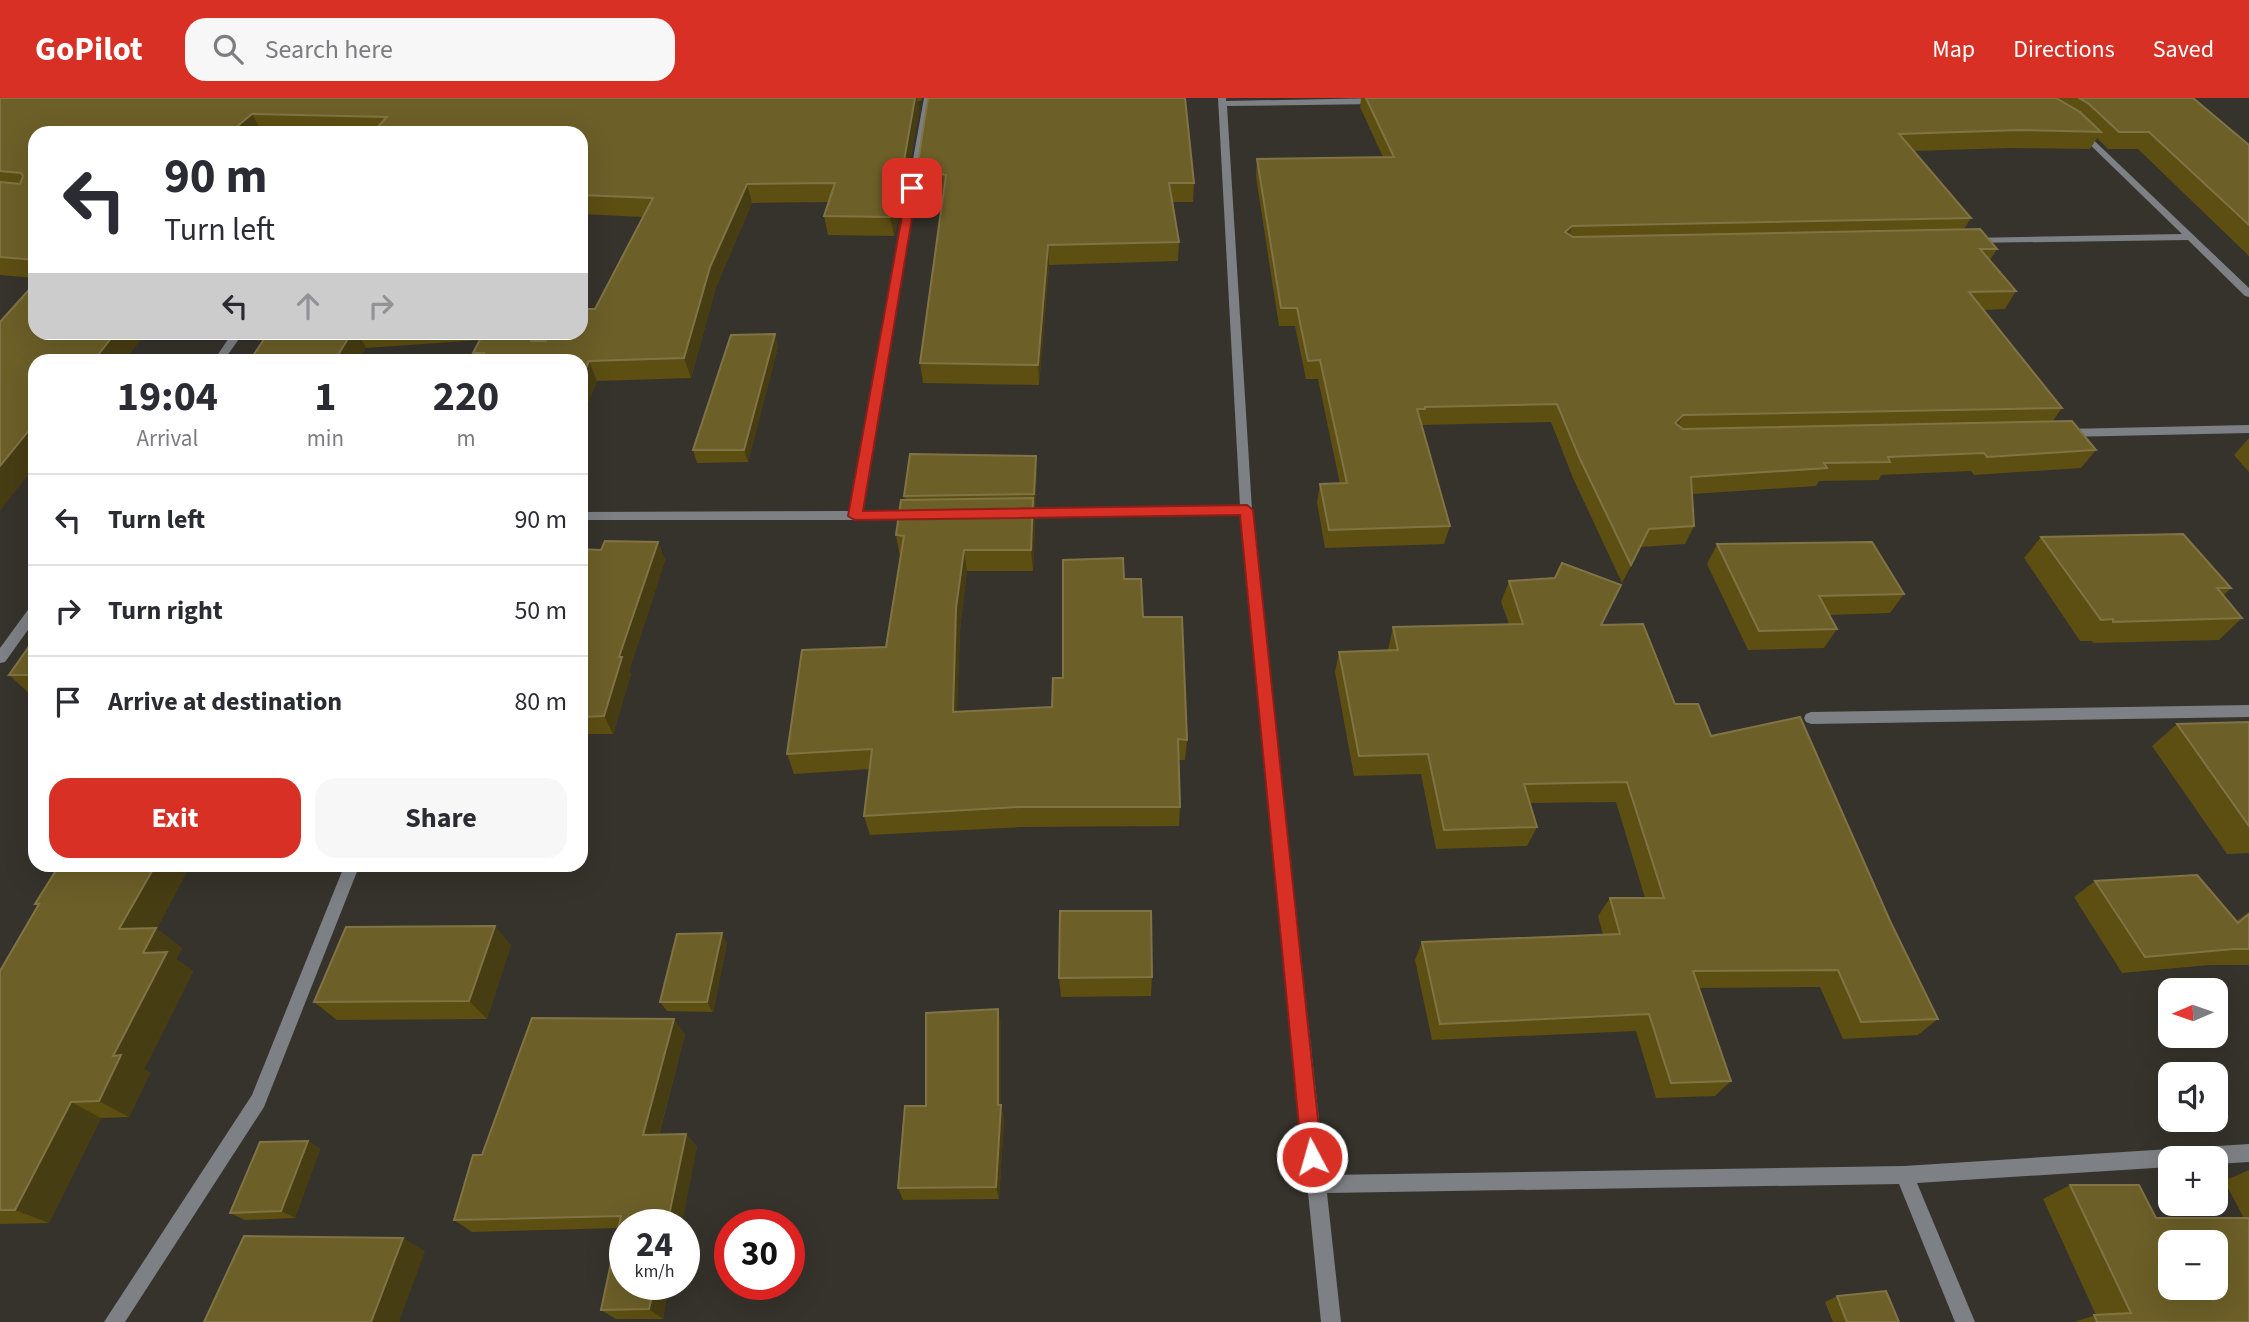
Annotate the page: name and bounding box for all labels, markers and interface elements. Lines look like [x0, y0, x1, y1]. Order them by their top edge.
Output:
search box [185, 18, 675, 81]
text: GoPilot [35, 26, 143, 73]
icon: search [209, 30, 247, 68]
text: Search here [265, 31, 393, 68]
text: Map [1932, 32, 1975, 67]
text: Directions [2013, 32, 2115, 67]
text: Saved [2153, 32, 2214, 67]
text: 90 m [164, 142, 268, 212]
icon: left [49, 154, 140, 245]
pin [882, 158, 942, 218]
icon: arrive [893, 169, 931, 207]
text: Turn left [164, 207, 275, 253]
icon: left [216, 287, 254, 325]
icon: ahead [289, 287, 327, 325]
icon: right [362, 287, 400, 325]
text: 19:04 [117, 367, 218, 427]
text: 1 [314, 367, 336, 427]
text: 220 [433, 367, 499, 427]
text: Arrival [136, 422, 198, 455]
text: min [307, 422, 344, 455]
text: m [456, 422, 476, 455]
icon: left [49, 501, 87, 539]
text: Turn left [108, 501, 205, 538]
text: 90 m [514, 501, 567, 538]
icon: right [49, 592, 87, 630]
text: Turn right [108, 592, 223, 629]
text: 50 m [514, 592, 567, 629]
icon: arrive [49, 683, 87, 721]
text: Arrive at destination [108, 683, 342, 720]
text: 80 m [514, 683, 567, 720]
button: Exit [49, 778, 301, 858]
button: Share [315, 778, 567, 858]
north arrow [2158, 978, 2228, 1048]
map controls [2158, 978, 2228, 1300]
button: sound [2158, 1062, 2228, 1132]
position arrow [1275, 1120, 1349, 1194]
button: + [2158, 1146, 2228, 1216]
speed limit sign: 30 [714, 1209, 805, 1300]
text: 24 [636, 1220, 673, 1270]
button: − [2158, 1230, 2228, 1300]
text: km/h [635, 1259, 674, 1284]

